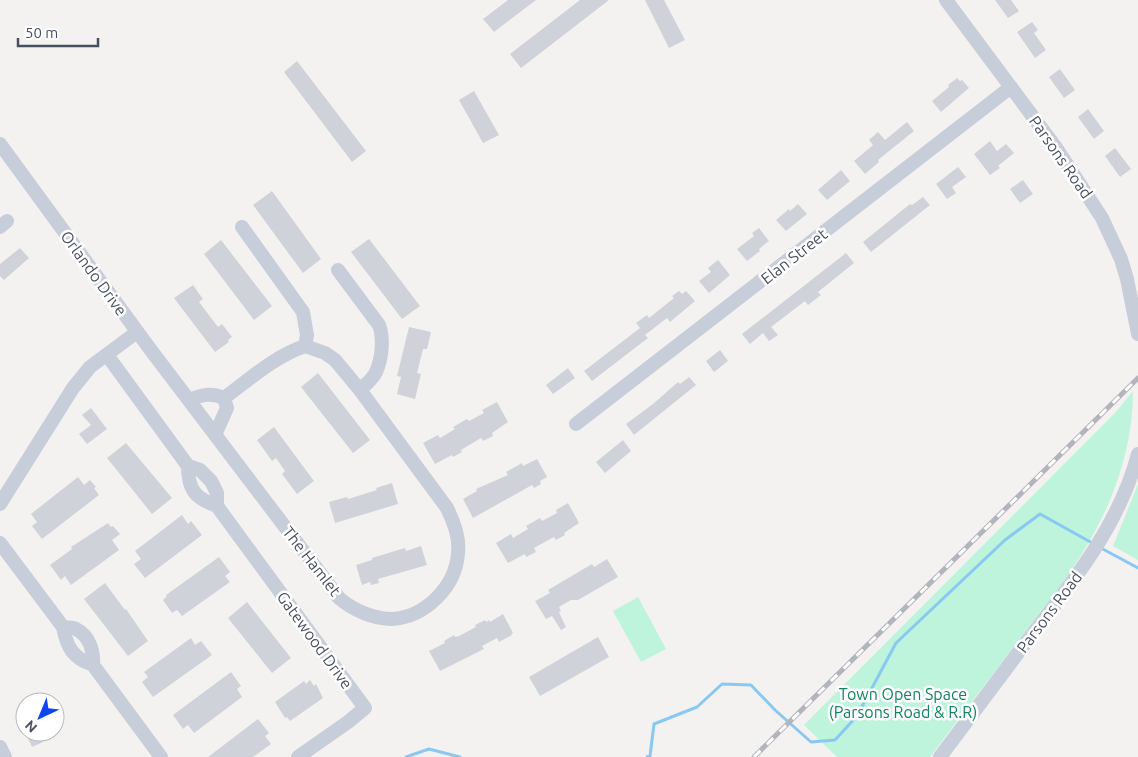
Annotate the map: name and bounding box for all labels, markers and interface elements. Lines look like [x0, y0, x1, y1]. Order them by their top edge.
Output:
scale bar [18, 15, 98, 47]
text: 50 m [25, 24, 58, 41]
street label: Parsons Road [1026, 112, 1096, 202]
street label: Elan Street [757, 224, 831, 287]
street label: Orlando Drive [57, 227, 131, 319]
street label: The Hamlet [279, 523, 345, 600]
street label: Parsons Road [1013, 568, 1085, 656]
street label: Gatewood Drive [274, 588, 356, 692]
park label: Town Open Space (Parsons Road & R.R) [829, 685, 977, 722]
north arrow [15, 692, 65, 742]
text: N [22, 717, 40, 736]

